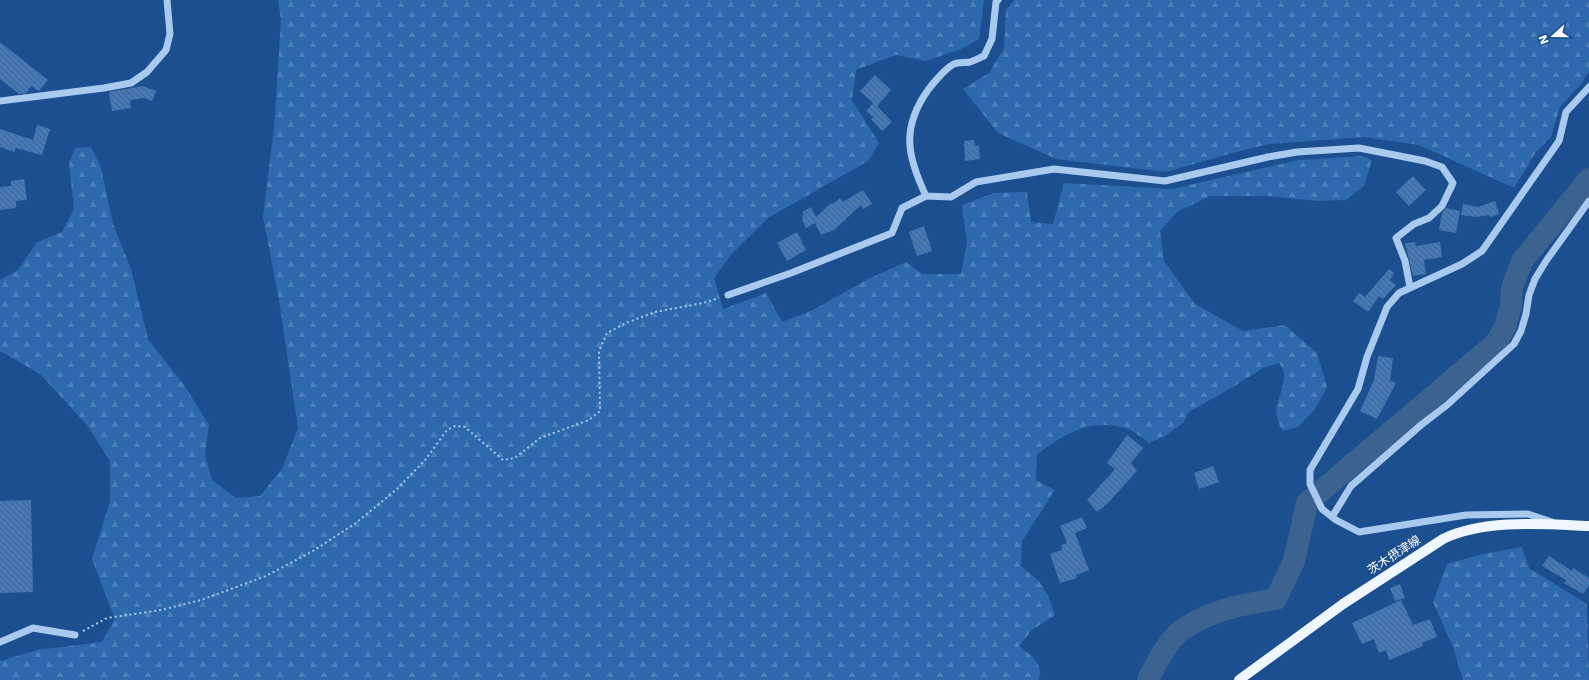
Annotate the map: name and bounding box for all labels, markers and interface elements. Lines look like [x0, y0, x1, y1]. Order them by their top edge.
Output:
north arrow [1533, 16, 1573, 56]
text: N [1536, 33, 1552, 46]
street label: 茨木摂津線 [1365, 533, 1423, 577]

